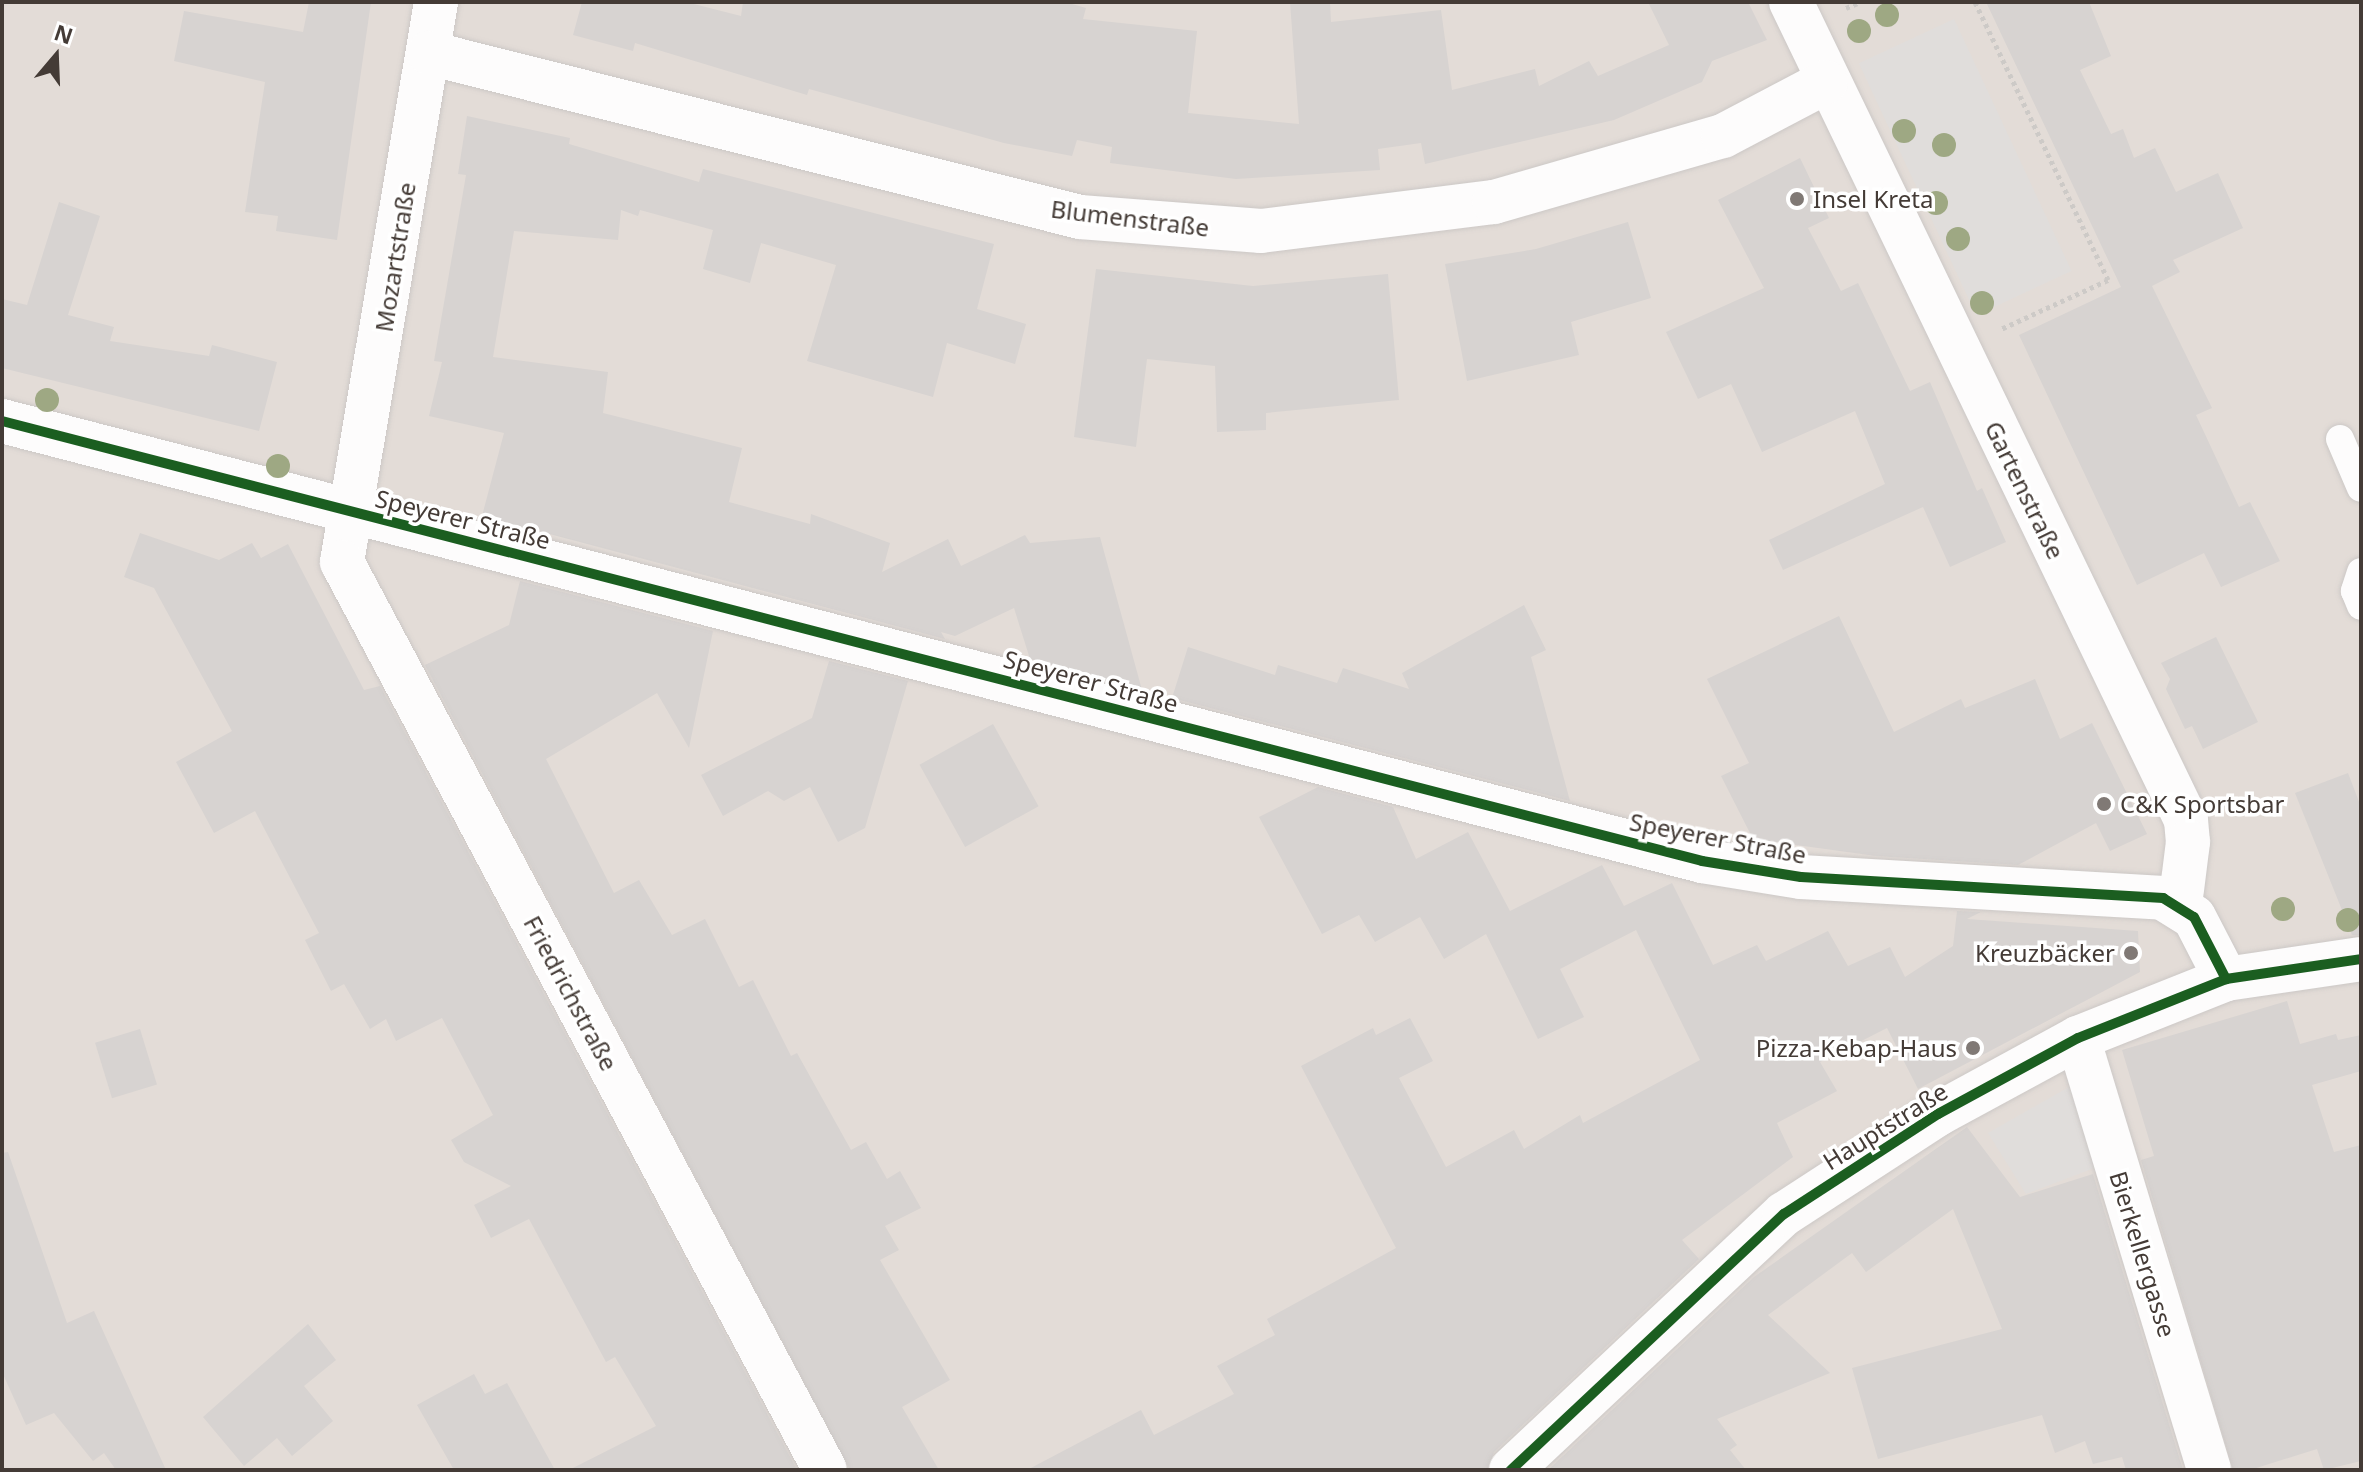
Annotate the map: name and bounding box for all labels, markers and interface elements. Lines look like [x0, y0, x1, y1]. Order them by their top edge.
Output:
north arrow [16, 16, 96, 96]
text: N [50, 16, 77, 50]
street label: Mozartstraße [369, 180, 421, 334]
place label: Insel Kreta [1813, 185, 1933, 213]
marker: Insel Kreta [1788, 190, 1806, 208]
street label: Blumenstraße [1049, 194, 1211, 242]
street label: Gartenstraße [1979, 416, 2071, 564]
street label: Speyerer Straße [373, 483, 553, 555]
street label: Speyerer Straße [1001, 644, 1181, 718]
place label: C&K Sportsbar [2120, 790, 2284, 818]
marker: C&K Sportsbar [2095, 795, 2113, 813]
street label: Speyerer Straße [1627, 807, 1809, 869]
street label: Friedrichstraße [518, 911, 624, 1075]
place label: Kreuzbäcker [1975, 939, 2115, 967]
marker: Kreuzbäcker [2122, 944, 2140, 962]
place label: Pizza-Kebap-Haus [1756, 1034, 1957, 1062]
marker: Pizza-Kebap-Haus [1964, 1039, 1982, 1057]
street label: Hauptstraße [1817, 1076, 1953, 1176]
street label: Bierkellergasse [2104, 1168, 2182, 1340]

